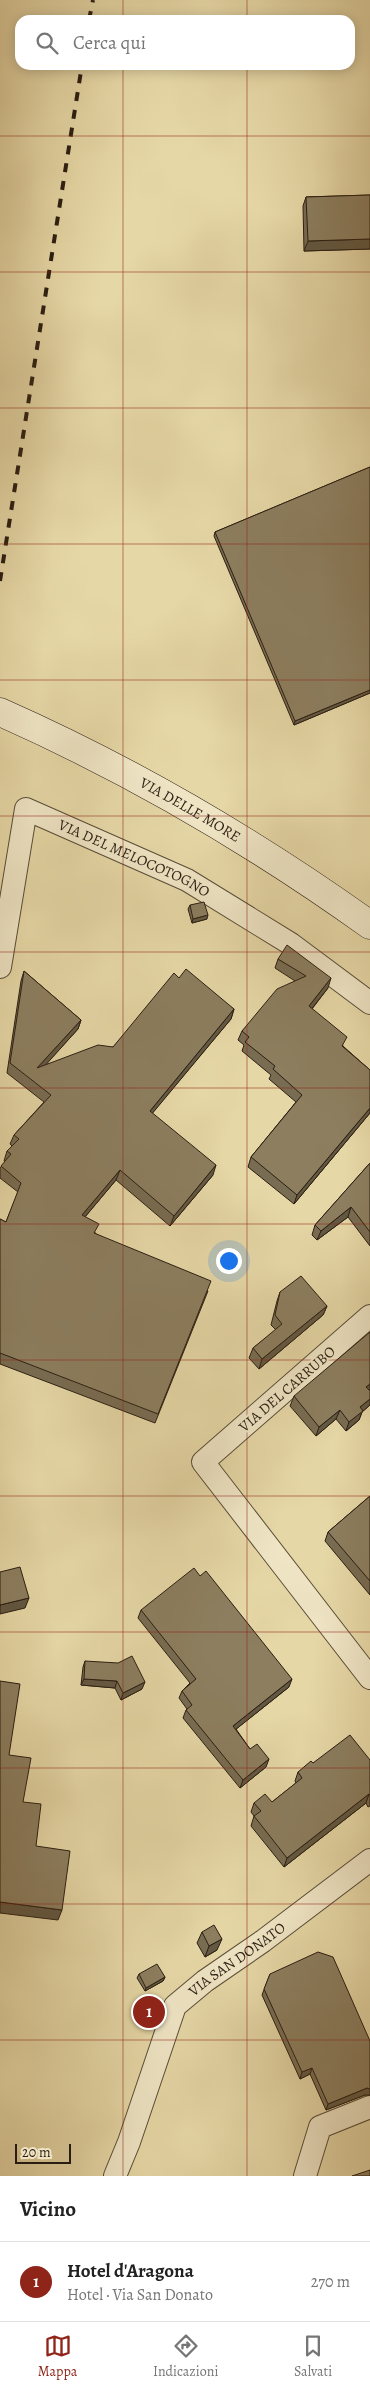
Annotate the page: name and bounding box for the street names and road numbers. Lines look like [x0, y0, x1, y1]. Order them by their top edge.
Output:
street label: VIA DELLE MORE [136, 772, 244, 847]
street label: VIA DEL MELOCOTOGNO [54, 814, 214, 902]
street label: VIA DEL CARRUBO [234, 1341, 340, 1437]
street label: VIA SAN DONATO [183, 1918, 290, 2001]

